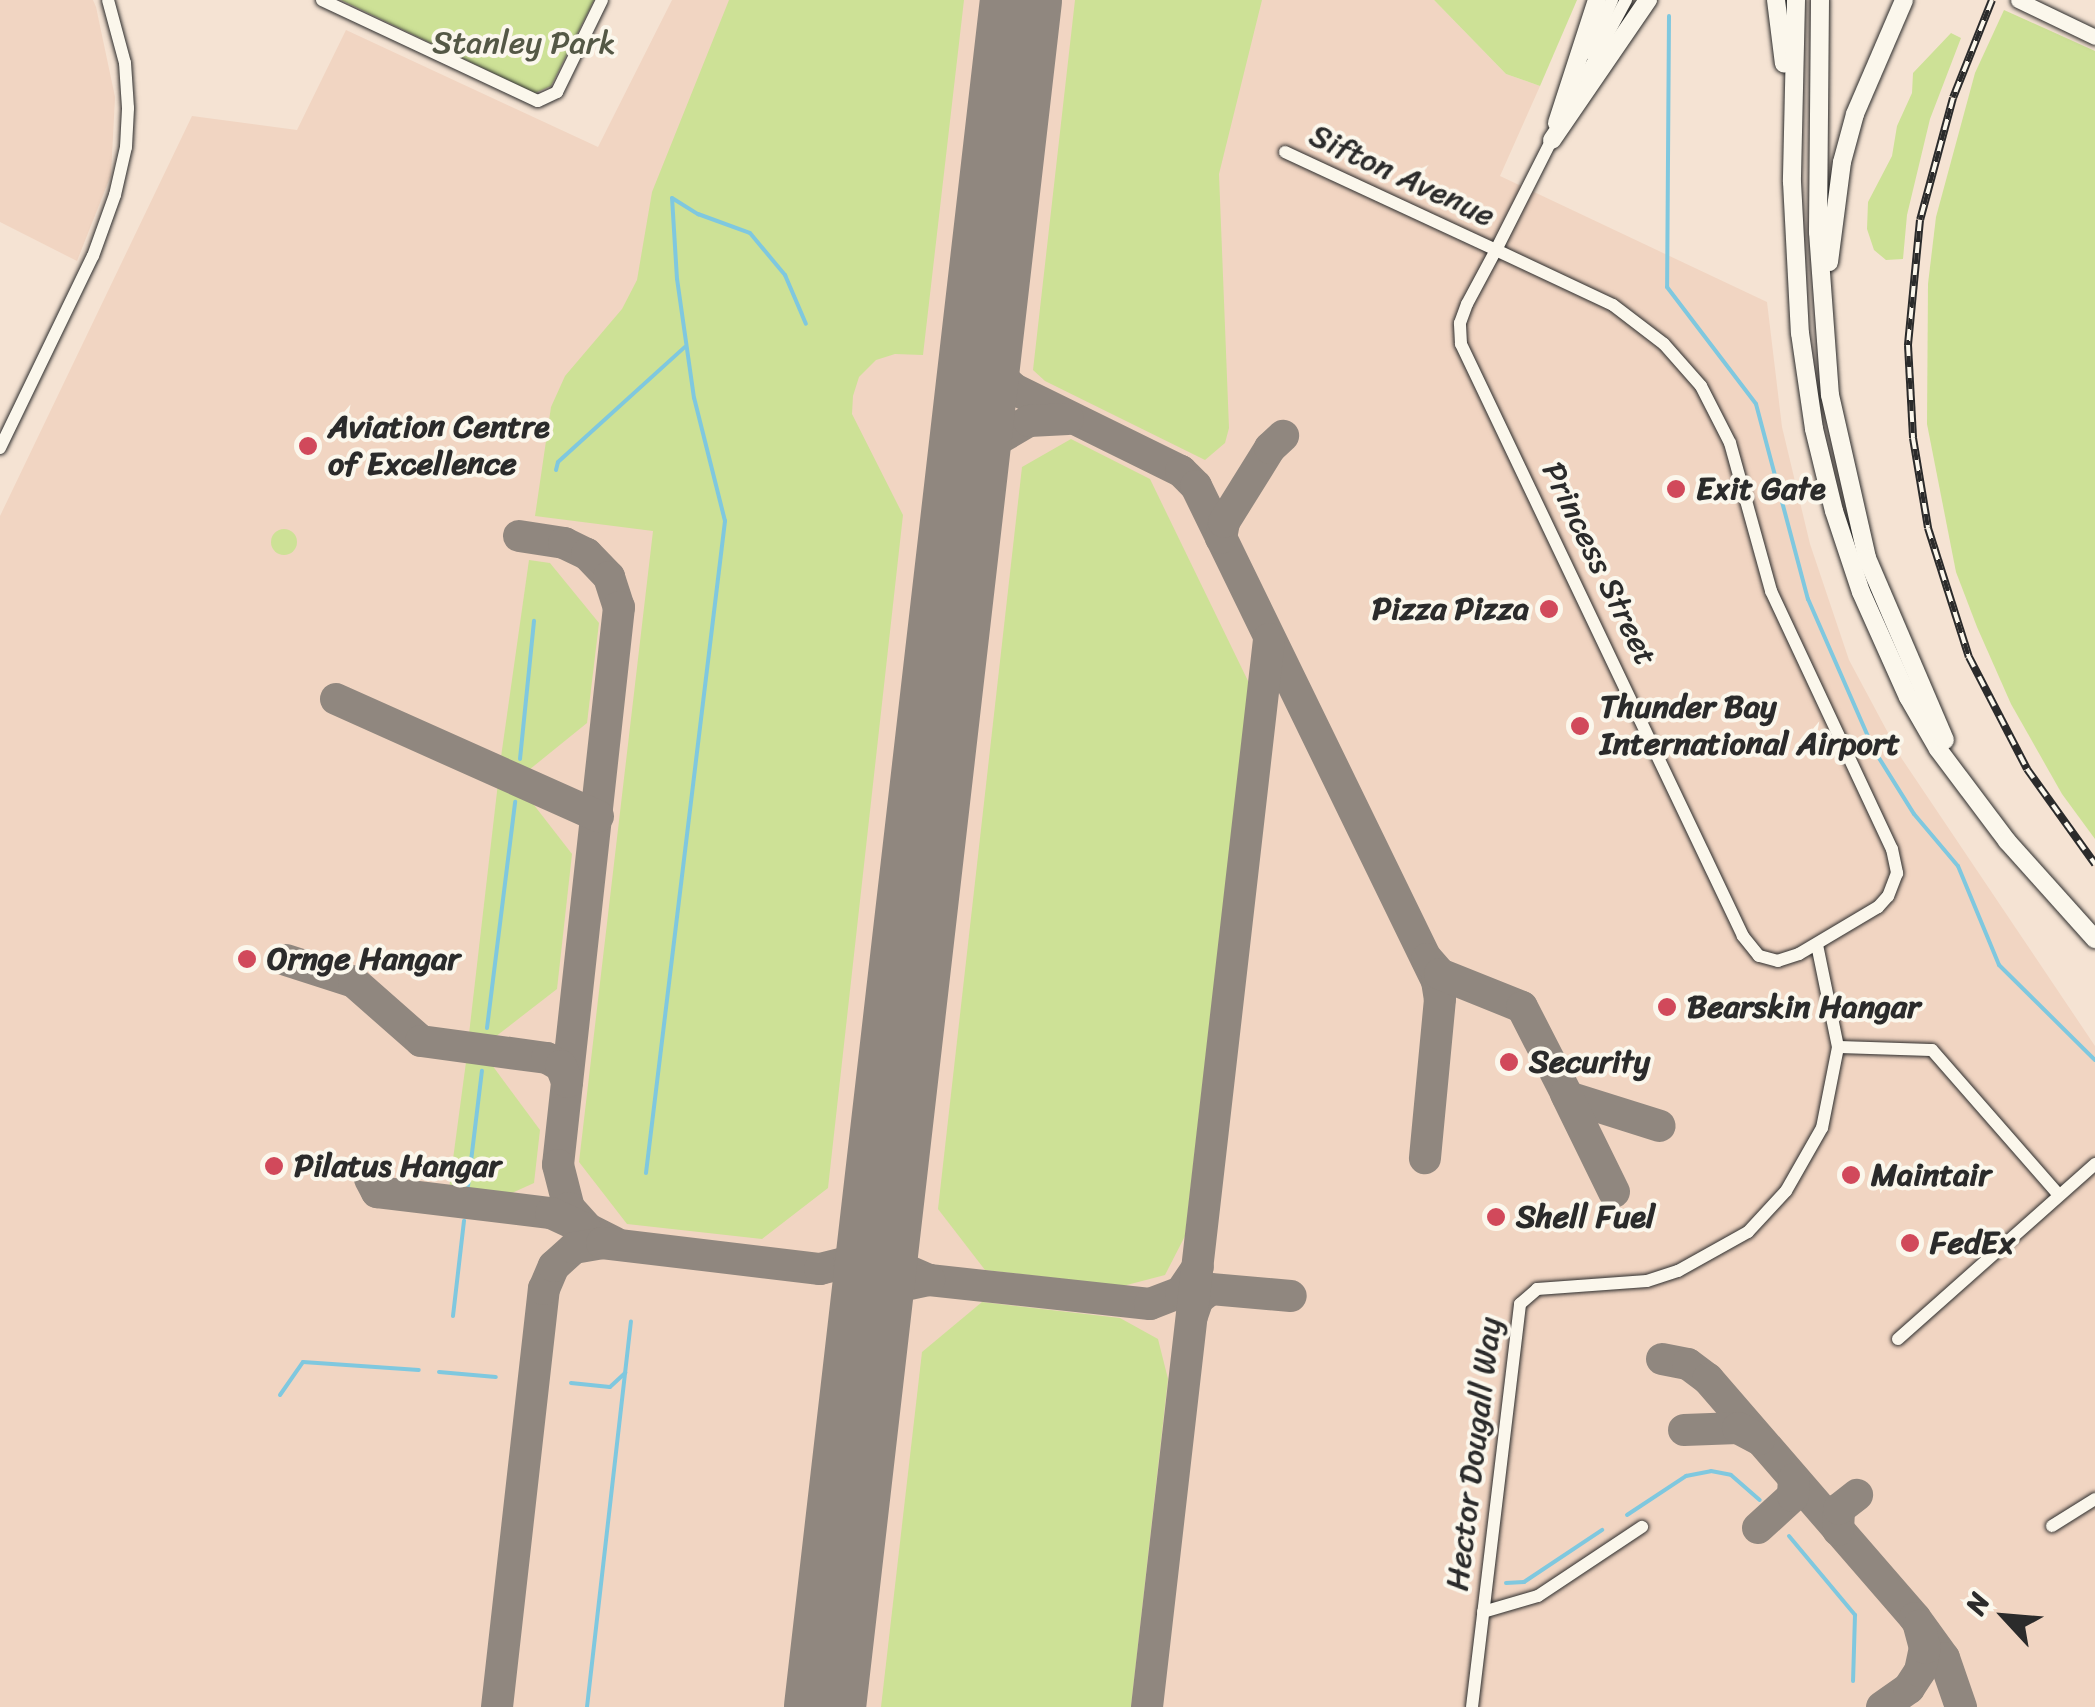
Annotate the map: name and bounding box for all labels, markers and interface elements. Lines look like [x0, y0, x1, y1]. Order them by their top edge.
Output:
park label: Stanley Park [432, 24, 616, 62]
street label: Sifton Avenue [1303, 116, 1501, 236]
place label: Aviation Centre of Excellence [328, 409, 551, 484]
marker: Aviation Centre of Excellence [297, 435, 319, 457]
street label: Princess Street [1533, 456, 1665, 672]
place label: Exit Gate [1696, 470, 1828, 508]
marker: Exit Gate [1665, 478, 1687, 500]
place label: Pizza Pizza [1371, 590, 1529, 628]
marker: Pizza Pizza [1538, 598, 1560, 620]
place label: Thunder Bay International Airport [1600, 689, 1900, 764]
marker: Thunder Bay International Airport [1569, 715, 1591, 737]
place label: Ornge Hangar [267, 940, 460, 978]
marker: Ornge Hangar [236, 948, 258, 970]
place label: Bearskin Hangar [1687, 988, 1920, 1026]
marker: Bearskin Hangar [1656, 996, 1678, 1018]
place label: Security [1529, 1043, 1650, 1081]
marker: Security [1498, 1051, 1520, 1073]
place label: Pilatus Hangar [294, 1147, 501, 1185]
marker: Pilatus Hangar [263, 1155, 285, 1177]
place label: Maintair [1871, 1156, 1991, 1194]
marker: Maintair [1840, 1164, 1862, 1186]
place label: Shell Fuel [1516, 1198, 1656, 1236]
marker: Shell Fuel [1485, 1206, 1507, 1228]
place label: FedEx [1930, 1224, 2015, 1262]
marker: FedEx [1899, 1232, 1921, 1254]
street label: Hector Dougall Way [1438, 1315, 1510, 1593]
north arrow [1955, 1567, 2055, 1667]
text: N [1951, 1584, 2004, 1623]

